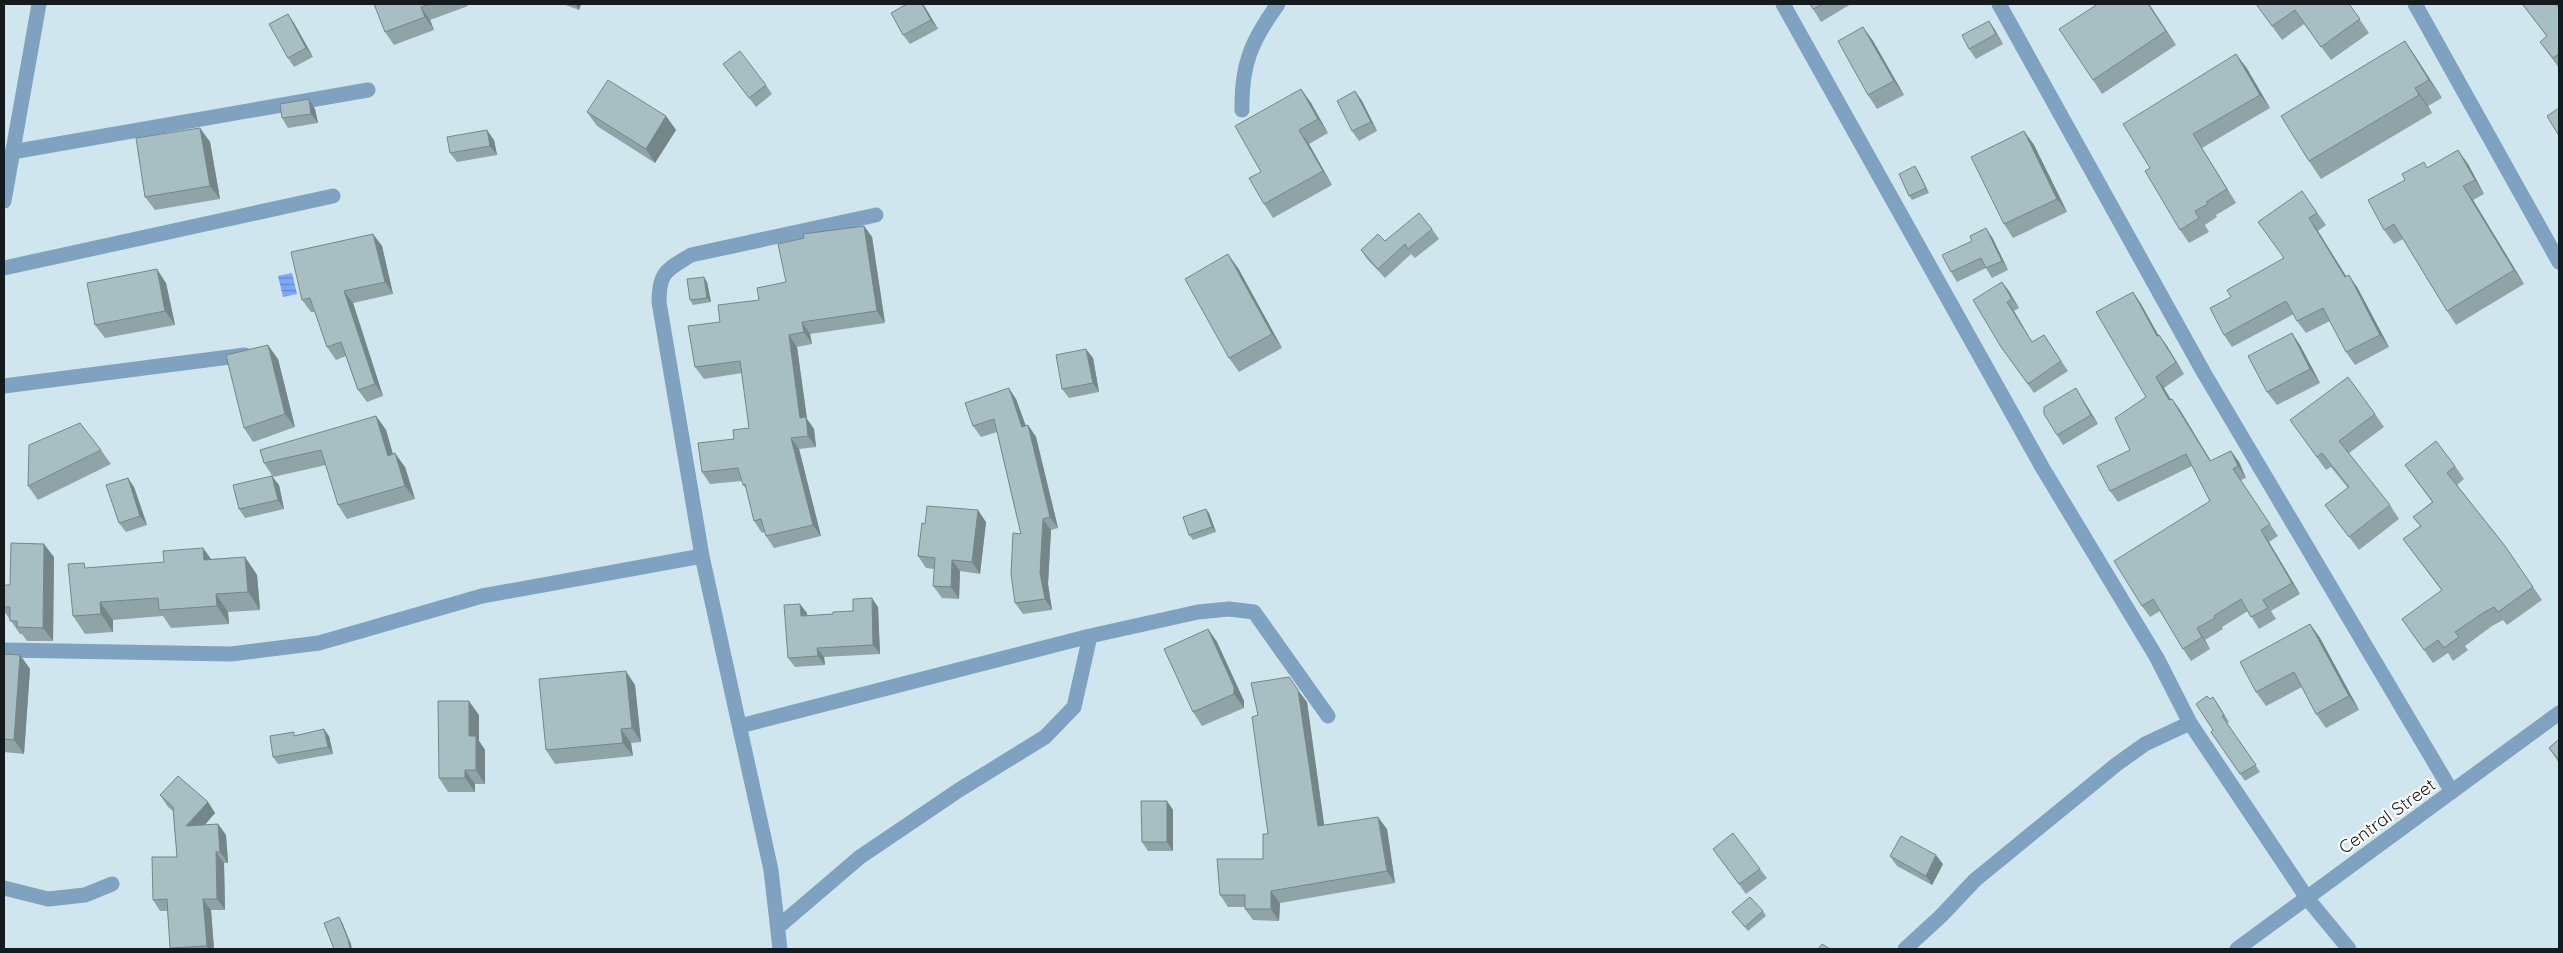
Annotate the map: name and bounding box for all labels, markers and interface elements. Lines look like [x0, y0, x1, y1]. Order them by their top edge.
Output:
street label: Central Street [2334, 773, 2440, 859]

